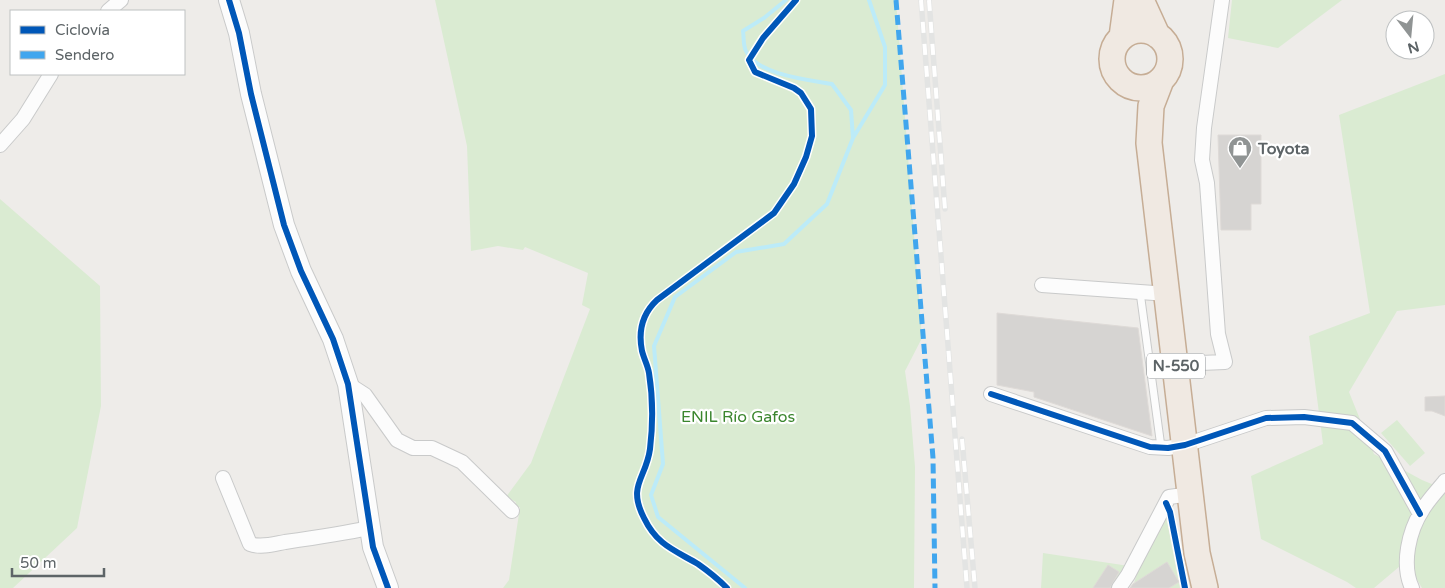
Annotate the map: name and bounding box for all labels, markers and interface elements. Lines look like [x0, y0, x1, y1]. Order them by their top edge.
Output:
legend [10, 10, 185, 75]
north arrow [1385, 10, 1435, 60]
text: Ciclovía [55, 21, 110, 39]
text: N [1406, 37, 1421, 57]
text: Sendero [55, 46, 114, 64]
shop icon: Toyota [1227, 135, 1253, 169]
place label: Toyota [1257, 139, 1310, 159]
road number: N-550 [1147, 354, 1205, 378]
park label: ENIL Río Gafos [681, 407, 795, 427]
scale bar [12, 546, 105, 578]
text: 50 m [20, 554, 57, 572]

